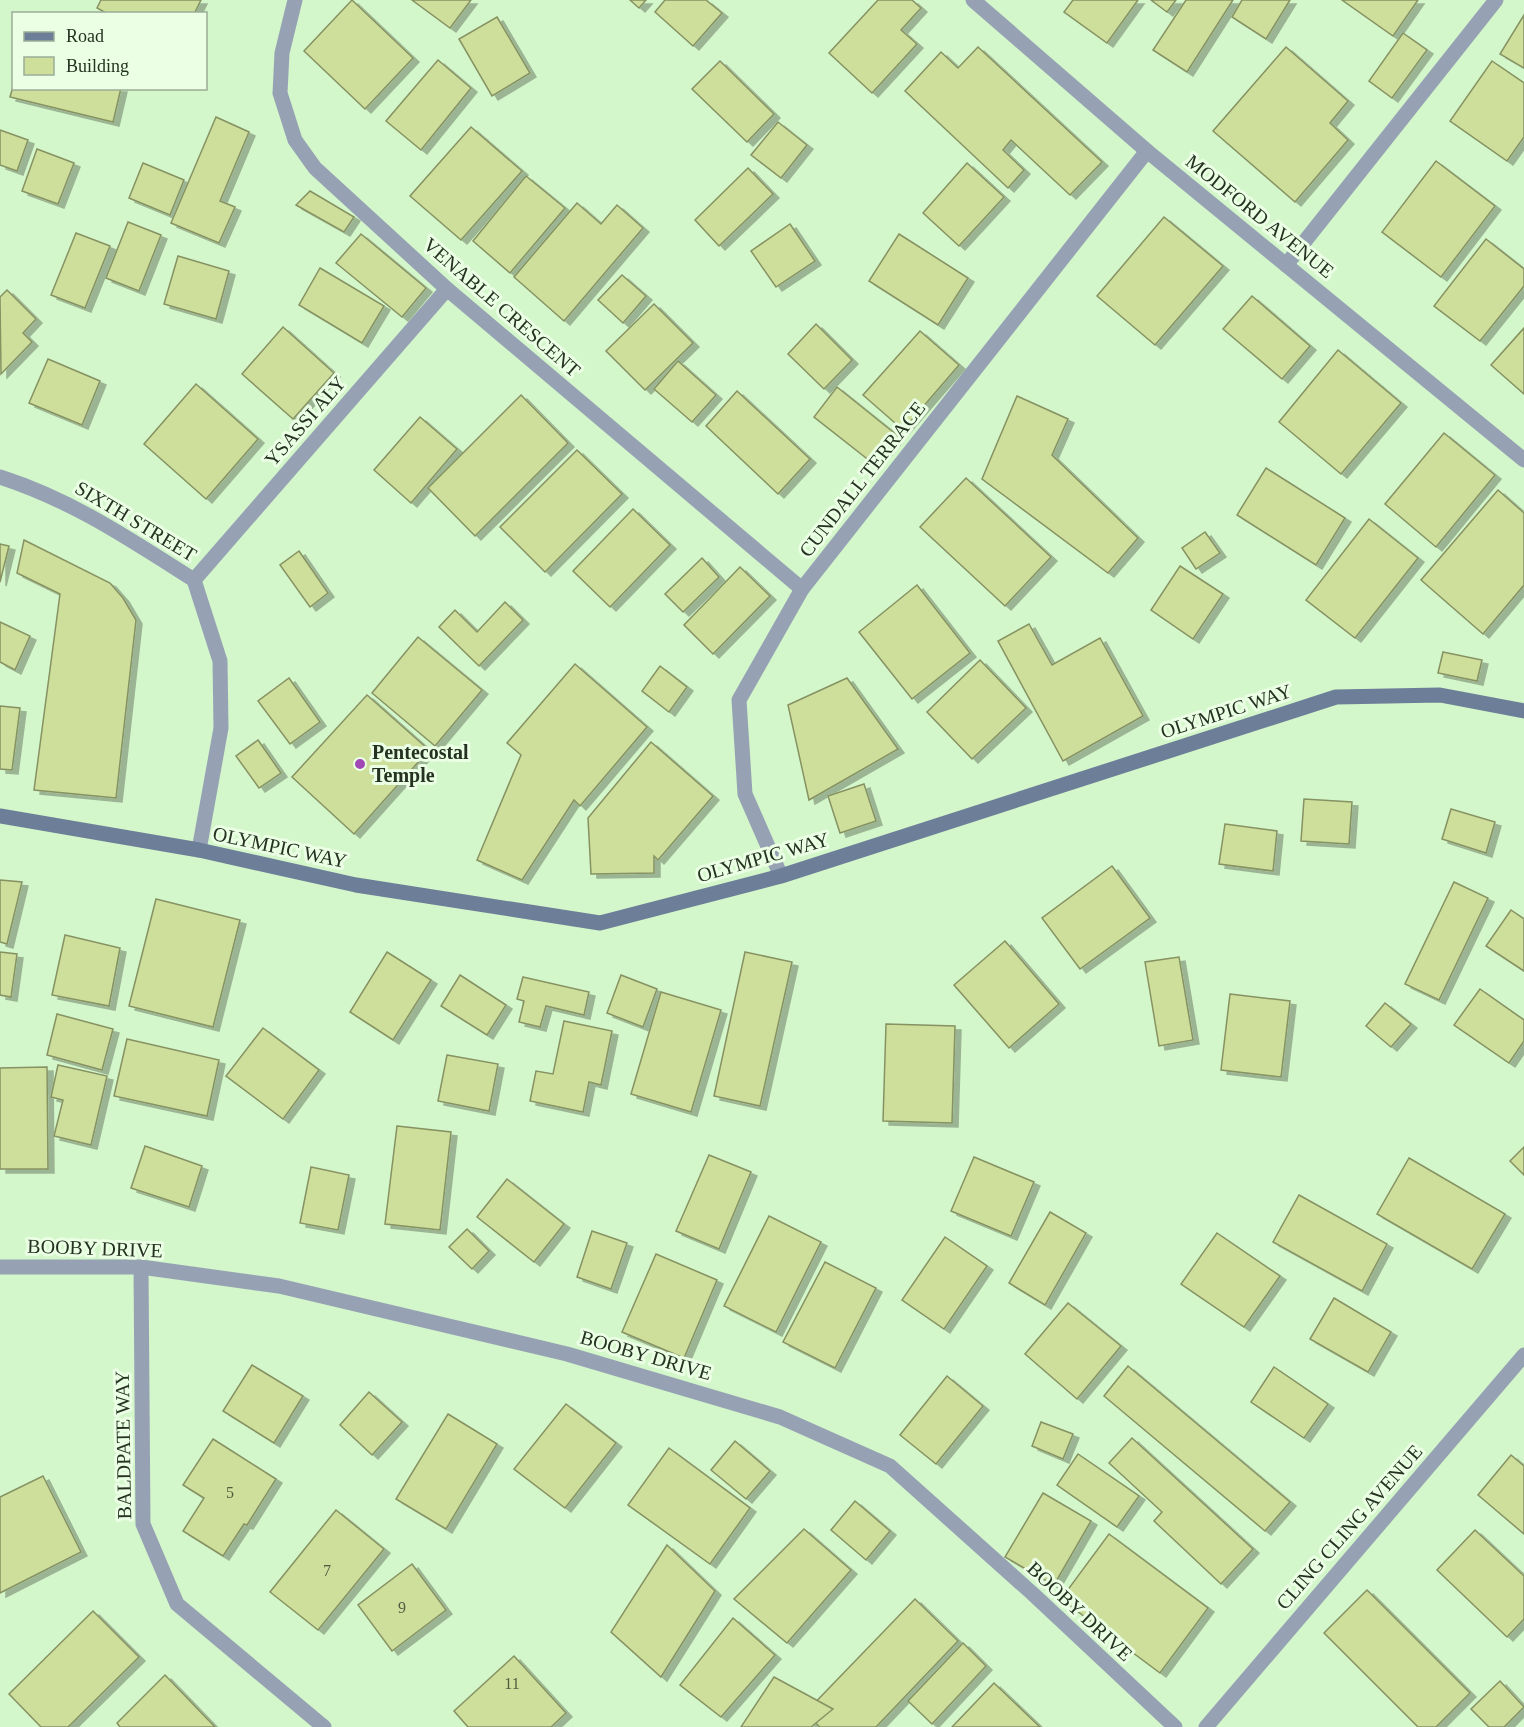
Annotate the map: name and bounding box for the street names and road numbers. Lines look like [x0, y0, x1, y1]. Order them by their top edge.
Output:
street label: MODFORD AVENUE [1182, 150, 1338, 282]
street label: VENABLE CRESCENT [419, 233, 585, 381]
street label: YSASSI ALY [260, 372, 350, 470]
street label: CUNDALL TERRACE [795, 397, 929, 561]
street label: SIXTH STREET [72, 476, 200, 566]
street label: OLYMPIC WAY [1158, 679, 1294, 743]
street label: OLYMPIC WAY [211, 822, 349, 872]
street label: OLYMPIC WAY [694, 828, 832, 886]
street label: BOOBY DRIVE [27, 1235, 163, 1261]
street label: BOOBY DRIVE [578, 1326, 714, 1384]
street label: BALDPATE WAY [111, 1370, 135, 1520]
street label: CLING CLING AVENUE [1272, 1440, 1426, 1614]
street label: BOOBY DRIVE [1023, 1557, 1137, 1665]

